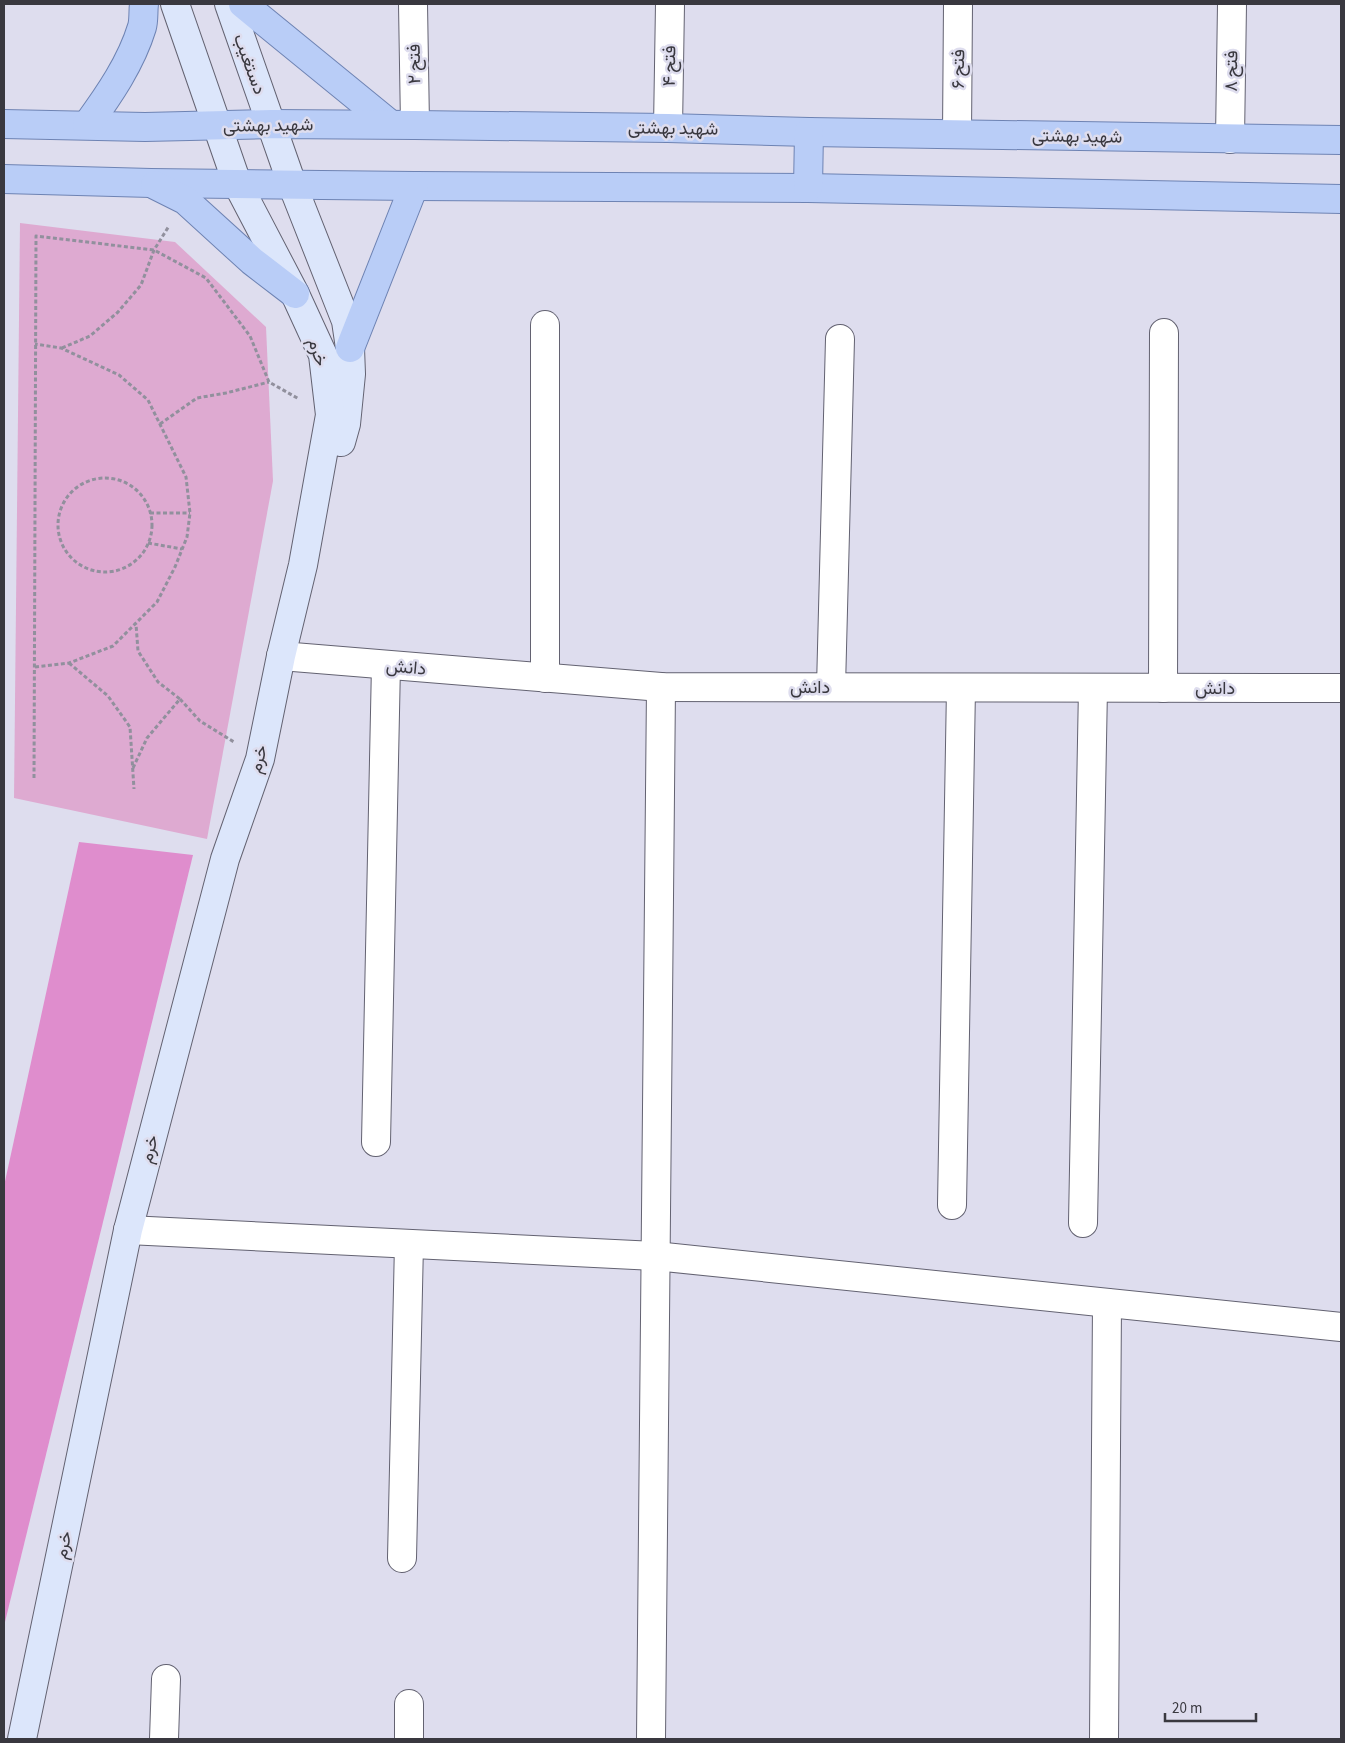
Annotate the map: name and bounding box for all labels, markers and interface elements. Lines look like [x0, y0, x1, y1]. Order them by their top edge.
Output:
street label: دستغیب [227, 30, 272, 98]
street label: فتح ۲ [402, 44, 427, 84]
street label: فتح ۴ [657, 45, 682, 87]
street label: فتح ۶ [946, 49, 971, 89]
street label: فتح ۸ [1219, 50, 1244, 92]
street label: شهید بهشتی [223, 112, 313, 139]
street label: شهید بهشتی [628, 115, 718, 142]
street label: شهید بهشتی [1032, 123, 1122, 150]
street label: خرم [301, 335, 334, 369]
street label: دانش [385, 653, 427, 682]
street label: دانش [790, 675, 830, 700]
street label: دانش [1195, 676, 1235, 701]
street label: خرم [243, 742, 274, 776]
street label: خرم [134, 1132, 165, 1166]
street label: خرم [48, 1529, 79, 1562]
scale bar [1165, 1690, 1256, 1722]
text: 20 m [1172, 1698, 1202, 1719]

